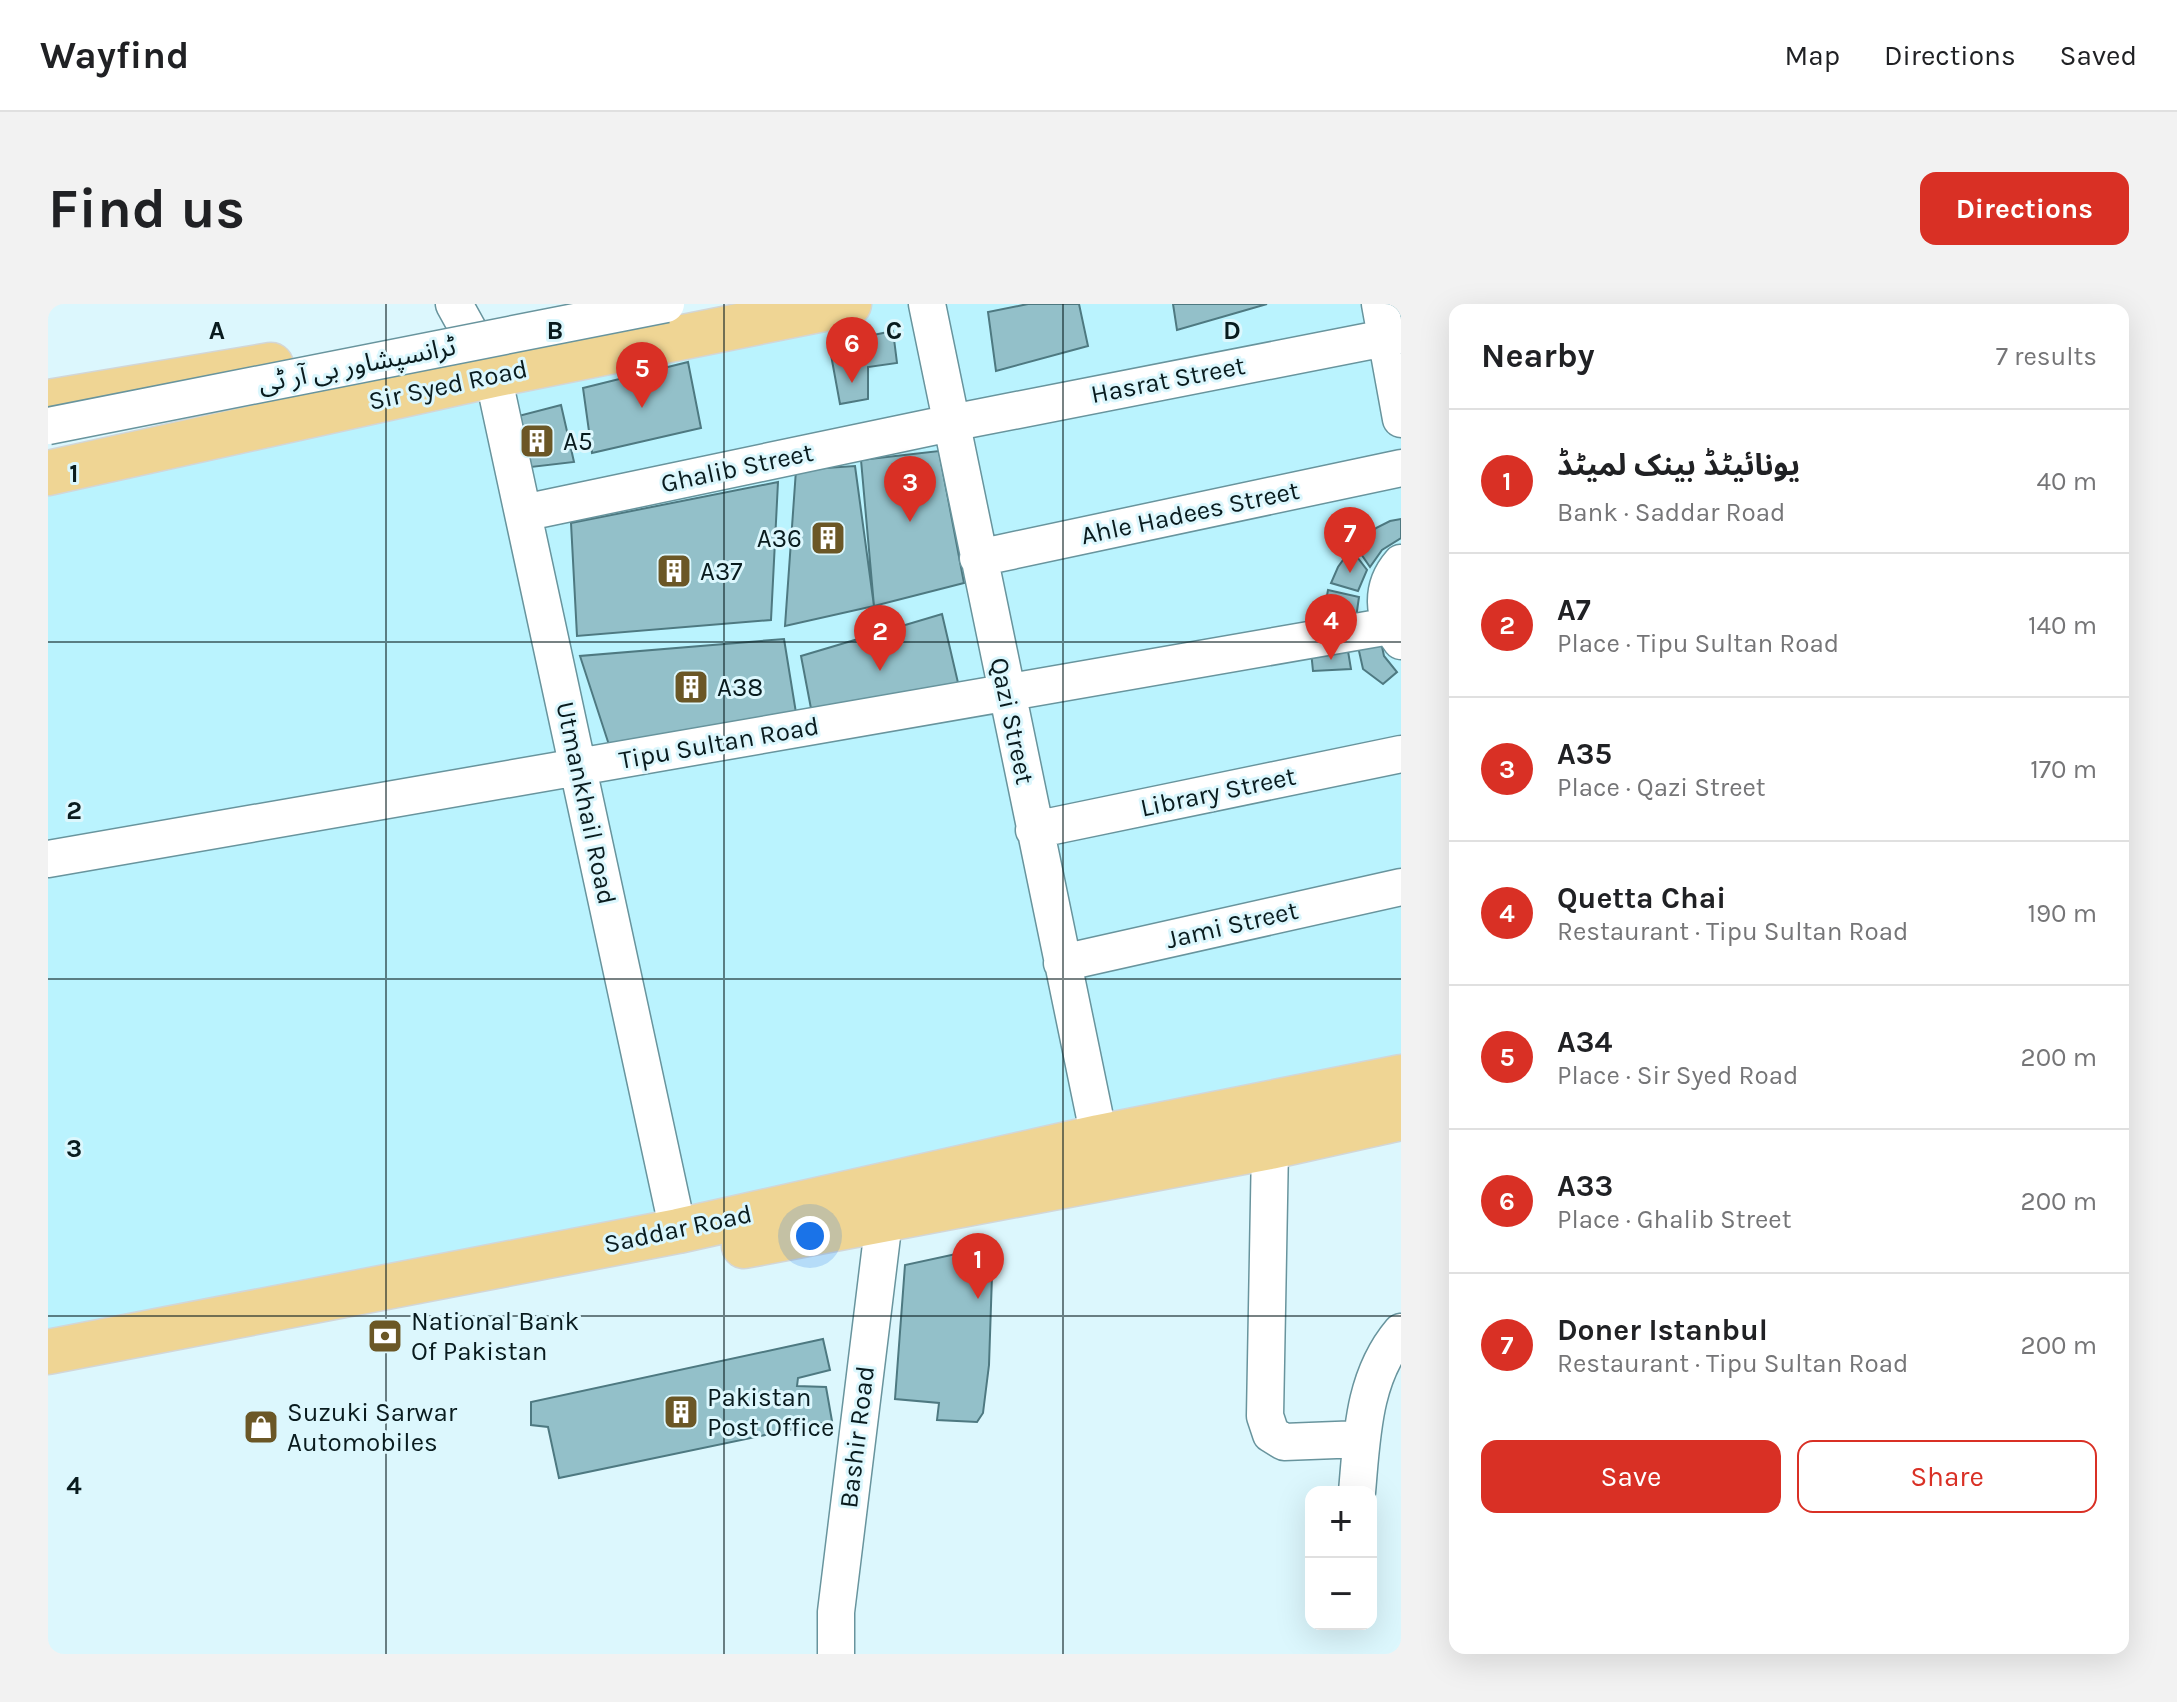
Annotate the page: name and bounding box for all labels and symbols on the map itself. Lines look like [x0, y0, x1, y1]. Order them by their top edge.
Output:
text: A [209, 315, 225, 346]
text: B [547, 315, 563, 346]
text: C [886, 315, 902, 346]
text: D [1223, 315, 1241, 346]
pin: 6 [826, 317, 878, 383]
street label: ٹرانسپشاور بی آر ٹی [256, 331, 459, 401]
pin: 5 [616, 342, 668, 408]
street label: Hasrat Street [1088, 350, 1248, 410]
street label: Sir Syed Road [366, 353, 530, 417]
building icon: A5 [518, 422, 556, 460]
place label: A5 [563, 426, 593, 457]
street label: Ghalib Street [658, 437, 816, 499]
pin: 3 [884, 456, 936, 522]
text: 1 [69, 458, 79, 489]
street label: Ahle Hadees Street [1078, 475, 1302, 551]
pin: 7 [1324, 507, 1376, 573]
building icon: A36 [809, 519, 847, 557]
place label: A36 [757, 523, 802, 554]
building icon: A37 [655, 552, 693, 590]
place label: A37 [700, 556, 743, 587]
pin: 4 [1305, 594, 1357, 660]
pin: 2 [854, 605, 906, 671]
street label: Qazi Street [983, 655, 1041, 787]
building icon: A38 [672, 668, 710, 706]
place label: A38 [717, 672, 763, 703]
street label: Utmankhail Road [549, 699, 623, 907]
street label: Tipu Sultan Road [617, 710, 821, 776]
street label: Library Street [1137, 760, 1299, 824]
text: 2 [66, 795, 82, 826]
street label: Jami Street [1163, 895, 1301, 955]
text: 3 [66, 1133, 82, 1164]
street label: Saddar Road [601, 1198, 755, 1260]
your location [790, 1216, 830, 1256]
pin: 1 [952, 1233, 1004, 1299]
place label: National Bank Of Pakistan [411, 1306, 579, 1367]
bank icon: National Bank Of Pakistan [366, 1317, 404, 1355]
street label: Bashir Road [833, 1364, 881, 1510]
place label: Pakistan Post Office [707, 1382, 834, 1443]
building icon: Pakistan Post Office [662, 1393, 700, 1431]
place label: Suzuki Sarwar Automobiles [287, 1397, 458, 1458]
shop icon: Suzuki Sarwar Automobiles [242, 1408, 280, 1446]
text: 4 [66, 1470, 82, 1501]

